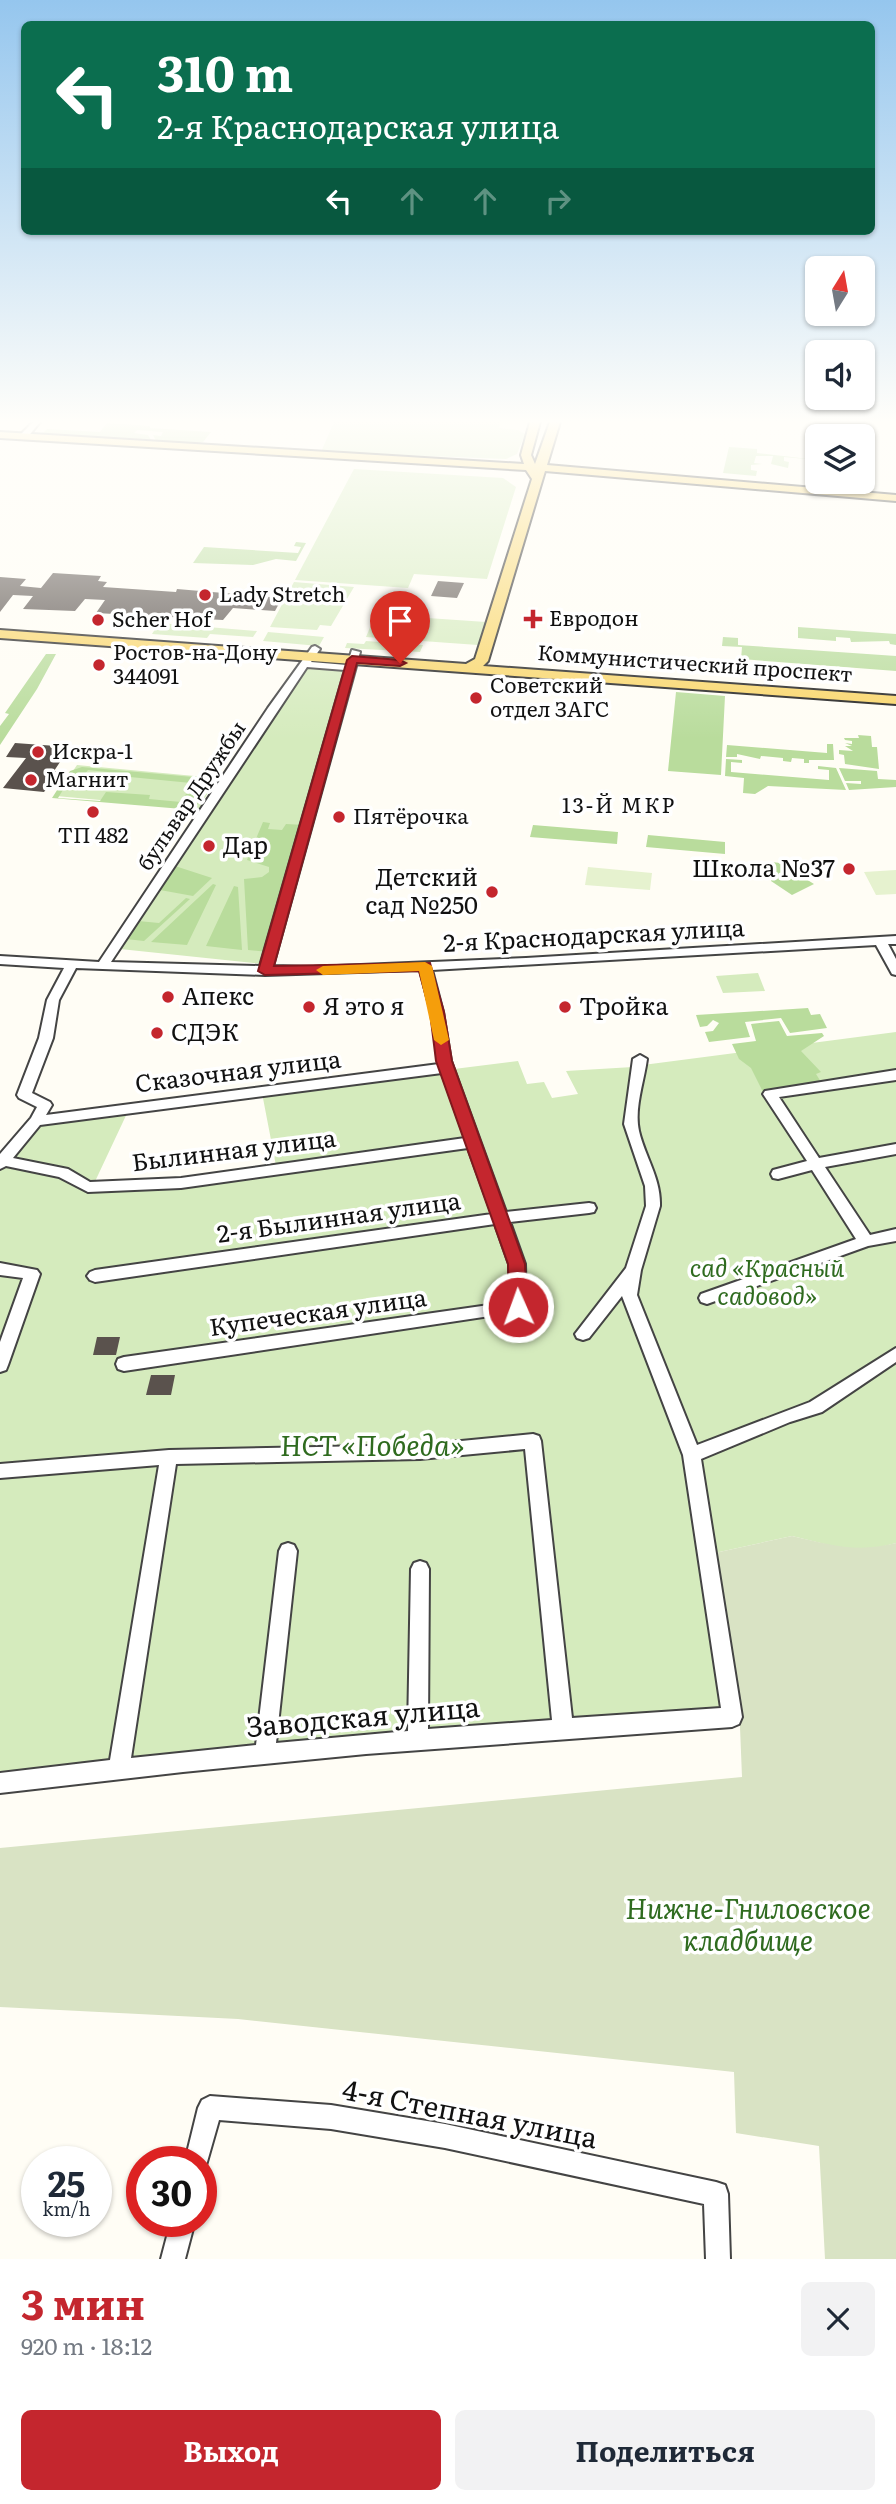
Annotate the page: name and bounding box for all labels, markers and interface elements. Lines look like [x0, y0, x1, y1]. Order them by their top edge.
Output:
text: 310 m [157, 34, 293, 107]
icon: left [42, 49, 133, 140]
text: 2-я Краснодарская улица [157, 101, 559, 149]
icon: left [320, 182, 358, 220]
icon: ahead [393, 182, 431, 220]
icon: ahead [466, 182, 504, 220]
icon: right [539, 182, 577, 220]
north arrow [805, 256, 875, 326]
map controls [805, 256, 875, 494]
button: sound [805, 340, 875, 410]
button: layers [805, 424, 875, 494]
place label: Lady Stretch [219, 577, 345, 608]
marker: Lady Stretch [197, 587, 213, 603]
pin [370, 591, 430, 663]
place label: Евродон [549, 601, 639, 632]
place label: Scher Hof [112, 602, 213, 633]
icon: arrive [381, 602, 419, 640]
marker: Евродон [523, 609, 543, 629]
marker: Scher Hof [90, 612, 106, 628]
place label: Ростов-на-Дону 344091 [113, 635, 278, 690]
street label: Коммунистический проспект [537, 635, 854, 688]
marker: Ростов-на-Дону 344091 [91, 657, 107, 673]
place label: Советский отдел ЗАГС [490, 668, 609, 723]
marker: Советский отдел ЗАГС [468, 690, 484, 706]
street label: бульвар Дружбы [128, 713, 252, 876]
place label: Искра-1 [52, 734, 133, 765]
marker: Искра-1 [30, 744, 46, 760]
place label: Магнит [45, 762, 129, 793]
marker: Магнит [23, 772, 39, 788]
district label: 13-Й МКР [562, 788, 676, 819]
place label: Пятёрочка [353, 799, 469, 830]
marker: ТП 482 [85, 804, 101, 820]
marker: Пятёрочка [331, 809, 347, 825]
place label: ТП 482 [58, 818, 128, 849]
place label: Дар [223, 826, 268, 861]
marker: Дар [201, 838, 217, 854]
place label: Школа №37 [692, 849, 835, 884]
place label: Детский сад №250 [365, 858, 478, 921]
marker: Школа №37 [841, 861, 857, 877]
marker: Детский сад №250 [484, 884, 500, 900]
street label: 2-я Краснодарская улица [442, 908, 745, 959]
place label: Апекс [182, 977, 254, 1012]
place label: Я это я [323, 987, 404, 1022]
place label: Тройка [579, 987, 668, 1022]
marker: Апекс [160, 989, 176, 1005]
marker: Я это я [301, 999, 317, 1015]
marker: Тройка [557, 999, 573, 1015]
place label: СДЭК [171, 1013, 239, 1048]
marker: СДЭК [149, 1025, 165, 1041]
street label: Сказочная улица [133, 1040, 343, 1100]
street label: Былинная улица [130, 1119, 338, 1178]
street label: 2-я Былинная улица [215, 1181, 463, 1250]
park label: сад «Красный садовод» [690, 1249, 845, 1312]
position arrow [481, 1270, 555, 1344]
street label: Купеческая улица [207, 1278, 429, 1343]
park label: НСТ «Победа» [280, 1423, 464, 1465]
street label: Заводская улица [244, 1684, 481, 1746]
park label: Нижне-Гниловское кладбище [625, 1886, 871, 1960]
street label: 4-я Степная улица [339, 2067, 601, 2157]
speed limit sign: 30 [126, 2146, 217, 2237]
text: 25 [48, 2156, 85, 2208]
text: km/h [43, 2195, 90, 2222]
text: 3 мин [21, 2271, 145, 2333]
button: close [801, 2282, 875, 2356]
text: 920 m · 18:12 [21, 2328, 152, 2362]
button: Выход [21, 2410, 441, 2490]
button: Поделиться [455, 2410, 875, 2490]

